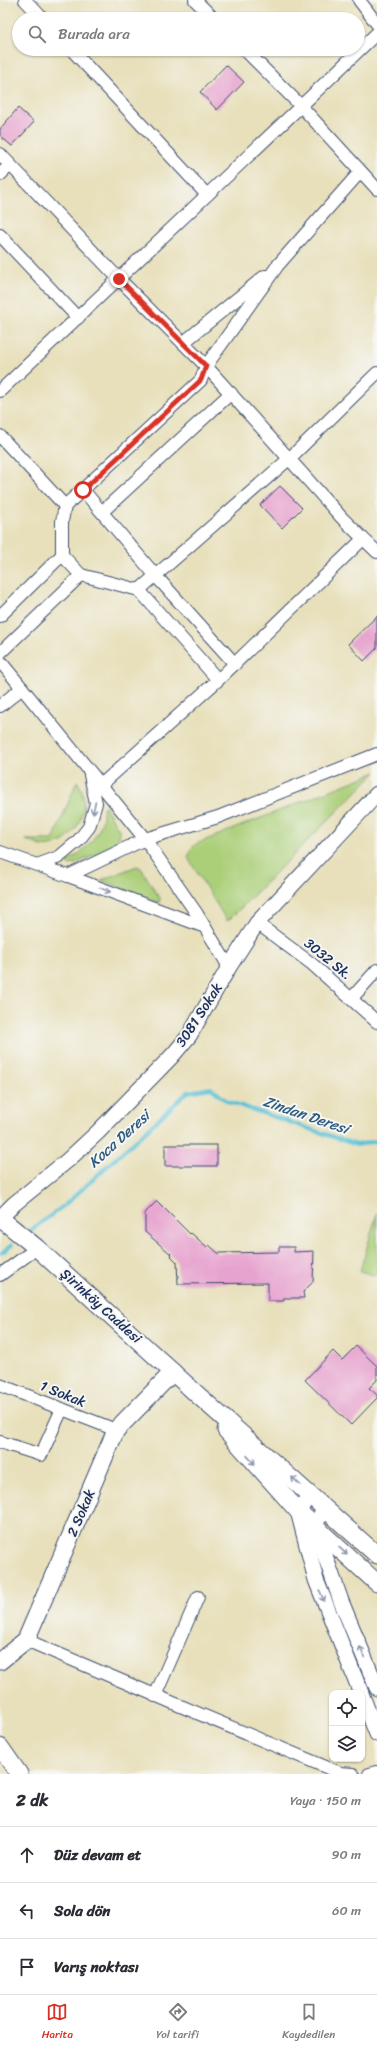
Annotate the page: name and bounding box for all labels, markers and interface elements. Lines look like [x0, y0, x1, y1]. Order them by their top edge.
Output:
search box [12, 12, 365, 56]
text: Burada ara [58, 21, 130, 47]
icon: search [26, 23, 48, 45]
route end [110, 270, 128, 288]
route start [74, 481, 92, 499]
one-way arrow [90, 801, 98, 814]
one-way arrow [98, 886, 110, 894]
street label: 3032 Sk. [298, 932, 358, 986]
street label: 3081 Sokak [169, 977, 230, 1052]
water label: Zindan Deresi [260, 1088, 355, 1143]
water label: Koca Deresi [82, 1102, 158, 1174]
street label: Şirinköy Caddesi [54, 1262, 149, 1351]
street label: 1 Sokak [36, 1374, 90, 1415]
one-way arrow [246, 1455, 255, 1465]
one-way arrow [291, 1477, 302, 1486]
street label: 2 Sokak [60, 1485, 102, 1541]
one-way arrow [338, 1546, 348, 1556]
one-way arrow [319, 1589, 326, 1601]
one-way arrow [358, 1647, 365, 1659]
map controls [329, 1690, 365, 1762]
button: locate [329, 1690, 365, 1726]
button: layers [329, 1726, 365, 1762]
text: 2 dk [16, 1785, 48, 1815]
text: Yaya · 150 m [290, 1789, 361, 1812]
text: Düz devam et [54, 1842, 141, 1868]
text: 90 m [331, 1843, 361, 1866]
icon: ahead [16, 1844, 38, 1866]
text: Sola dön [54, 1898, 110, 1924]
text: 60 m [332, 1899, 361, 1922]
icon: left [16, 1900, 38, 1922]
text: Varış noktası [54, 1954, 139, 1980]
icon: arrive [16, 1956, 38, 1978]
tab: Harita [42, 2001, 73, 2044]
tab: Yol tarifi [156, 2001, 199, 2044]
tab: Kaydedilen [282, 2001, 335, 2044]

